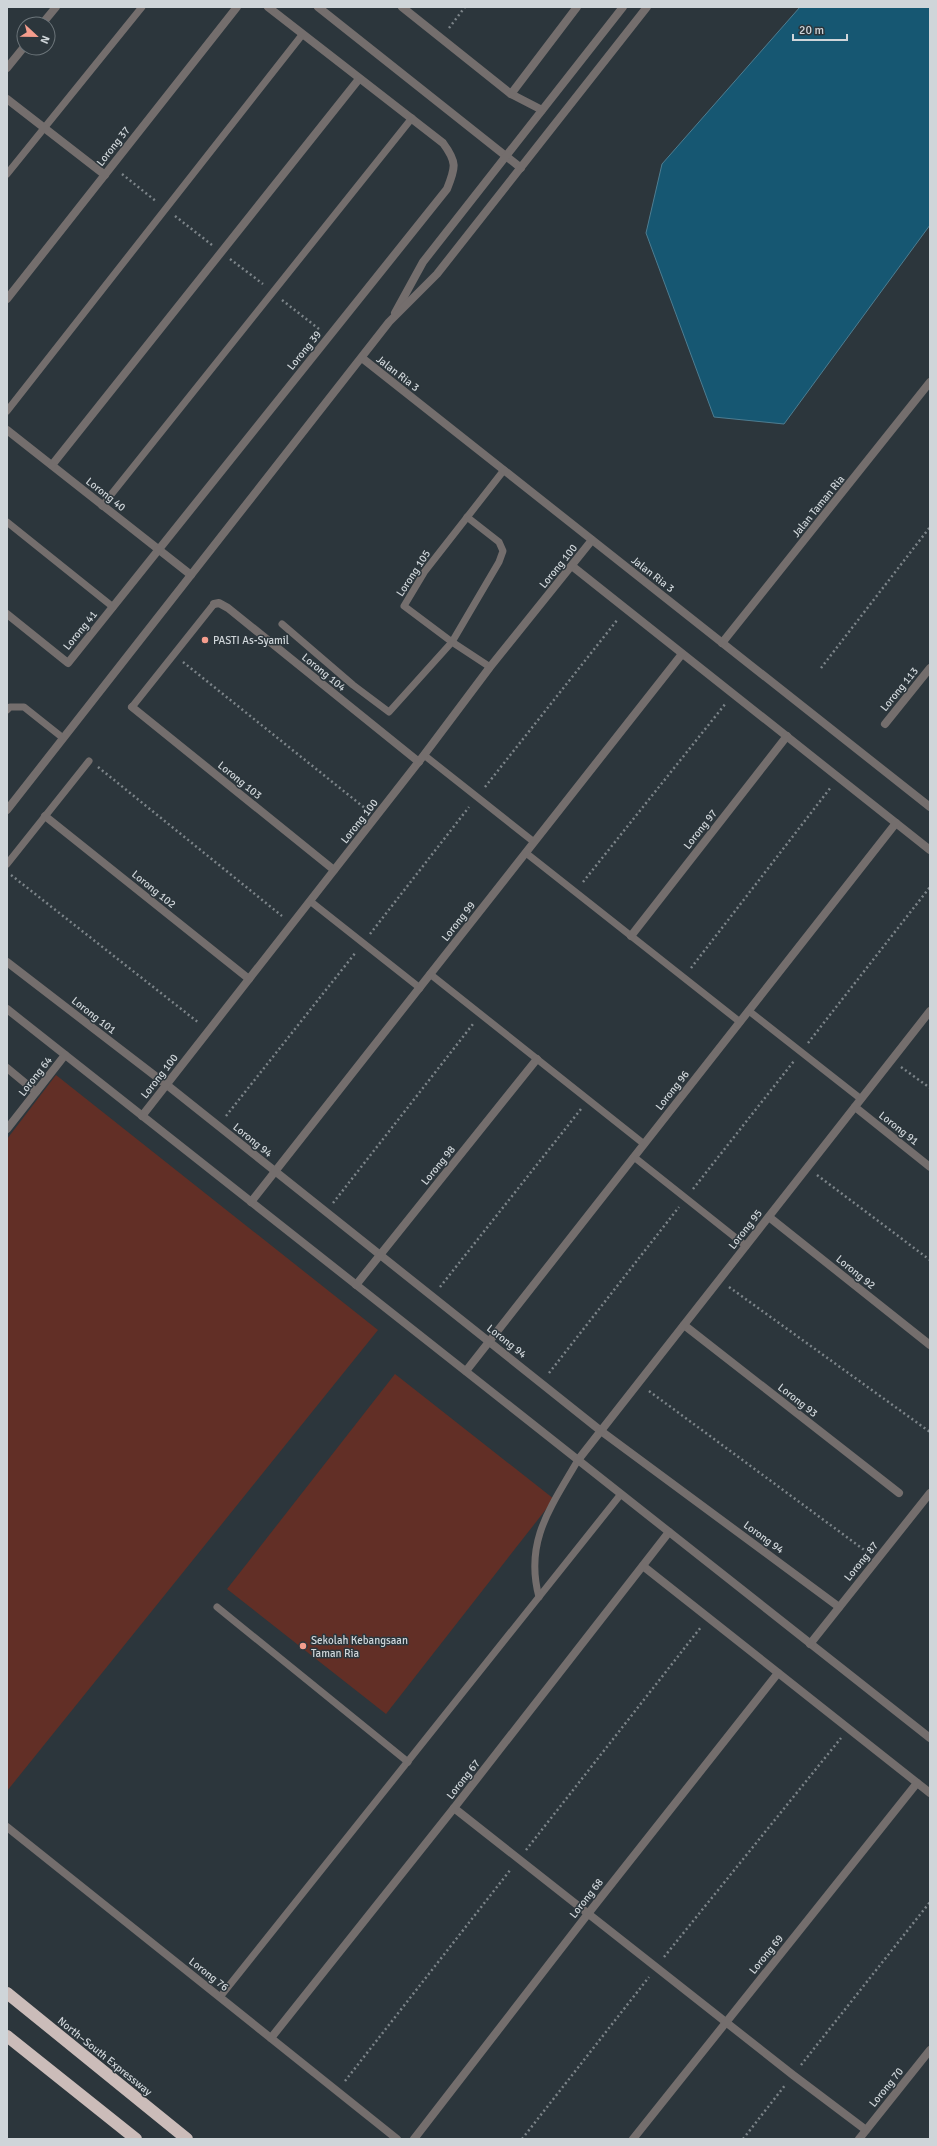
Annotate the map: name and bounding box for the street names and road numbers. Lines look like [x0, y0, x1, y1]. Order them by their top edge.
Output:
street label: Lorong 37 [94, 124, 133, 169]
street label: Lorong 39 [285, 328, 324, 373]
street label: Jalan Ria 3 [374, 353, 422, 394]
street label: Jalan Taman Ria [790, 473, 847, 540]
street label: Lorong 40 [83, 475, 128, 514]
street label: Lorong 100 [537, 542, 580, 591]
street label: Lorong 105 [394, 548, 433, 599]
street label: Jalan Ria 3 [629, 554, 677, 595]
street label: Lorong 41 [61, 608, 100, 653]
street label: Lorong 104 [299, 651, 348, 694]
street label: Lorong 113 [878, 665, 921, 714]
street label: Lorong 103 [215, 759, 264, 802]
street label: Lorong 100 [338, 796, 381, 846]
street label: Lorong 97 [681, 807, 720, 852]
street label: Lorong 102 [129, 868, 178, 911]
street label: Lorong 99 [439, 899, 478, 944]
street label: Lorong 101 [69, 994, 119, 1037]
street label: Lorong 100 [138, 1051, 181, 1101]
street label: Lorong 64 [16, 1054, 55, 1099]
street label: Lorong 96 [653, 1068, 692, 1113]
street label: Lorong 91 [876, 1109, 921, 1148]
street label: Lorong 94 [230, 1121, 275, 1160]
street label: Lorong 98 [419, 1143, 458, 1188]
street label: Lorong 95 [726, 1207, 765, 1252]
street label: Lorong 92 [833, 1253, 878, 1292]
street label: Lorong 94 [484, 1322, 529, 1361]
street label: Lorong 93 [775, 1381, 820, 1420]
street label: Lorong 94 [741, 1518, 787, 1556]
street label: Lorong 87 [842, 1539, 881, 1584]
street label: Lorong 67 [444, 1757, 483, 1802]
street label: Lorong 68 [567, 1876, 606, 1921]
street label: Lorong 69 [747, 1932, 786, 1977]
street label: Lorong 76 [186, 1955, 231, 1994]
street label: North–South Expressway [55, 2014, 155, 2099]
street label: Lorong 70 [867, 2065, 906, 2110]

